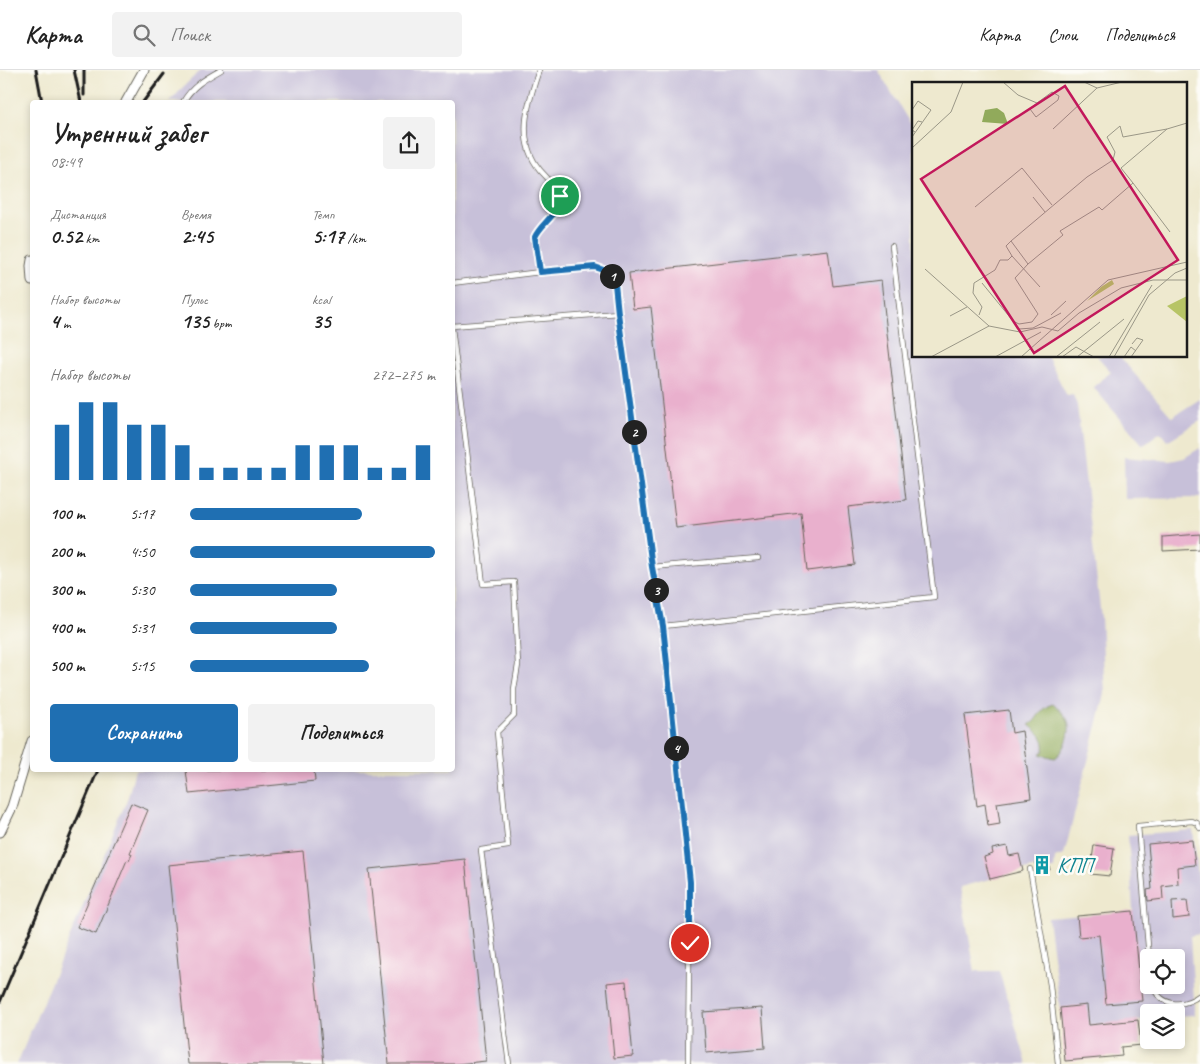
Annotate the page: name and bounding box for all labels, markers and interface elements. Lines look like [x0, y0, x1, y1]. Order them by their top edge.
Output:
search box [112, 12, 462, 57]
text: Карта [25, 20, 82, 50]
icon: search [130, 21, 158, 49]
text: Поиск [170, 23, 210, 47]
text: Карта [979, 24, 1020, 46]
text: Слои [1048, 24, 1077, 46]
text: Поделиться [1105, 24, 1175, 46]
inset map [912, 82, 1188, 358]
text: Утренний забег [50, 115, 206, 150]
button: share [383, 117, 435, 169]
text: 08:49 [50, 152, 82, 172]
pin [539, 175, 581, 217]
icon: arrive [546, 182, 574, 210]
text: Дистанция [50, 206, 106, 223]
text: Время [181, 206, 211, 223]
text: Темп [312, 206, 335, 223]
text: 0.52 [50, 223, 82, 249]
text: 2:45 [181, 223, 213, 249]
text: 5:17 [312, 223, 344, 249]
text: km [82, 230, 99, 247]
text: /km [344, 230, 366, 247]
pin: 1 [600, 264, 624, 288]
text: 1 [609, 268, 616, 285]
text: Набор высоты [50, 291, 119, 308]
text: Пульс [181, 291, 208, 308]
text: kcal [312, 291, 331, 308]
text: 4 [50, 308, 59, 334]
text: 135 [181, 308, 209, 334]
text: 35 [312, 308, 331, 334]
text: m [59, 315, 71, 332]
text: bpm [209, 315, 232, 332]
text: Набор высоты [50, 365, 129, 385]
text: 272–275 m [372, 365, 435, 385]
pin: 2 [622, 420, 646, 444]
text: 2 [631, 424, 638, 441]
text: 100 m [50, 504, 85, 524]
text: 5:17 [130, 504, 155, 524]
text: 200 m [50, 542, 85, 562]
text: 4:50 [130, 542, 155, 562]
pin: 3 [644, 578, 668, 602]
text: 300 m [50, 580, 85, 600]
text: 5:30 [130, 580, 155, 600]
text: 3 [653, 582, 660, 599]
text: 400 m [50, 618, 85, 638]
text: 5:31 [130, 618, 155, 638]
text: 500 m [50, 656, 84, 676]
text: 5:15 [130, 656, 155, 676]
button: Сохранить [50, 704, 238, 762]
button: Поделиться [248, 704, 435, 762]
pin: 4 [664, 736, 688, 760]
text: 4 [673, 740, 680, 757]
place label: КПП [1057, 852, 1097, 878]
building icon: КПП [1031, 854, 1053, 876]
pin [669, 922, 711, 964]
icon: check [676, 929, 704, 957]
map controls [1140, 949, 1185, 1049]
button: locate [1140, 949, 1185, 994]
button: layers [1140, 1004, 1185, 1049]

